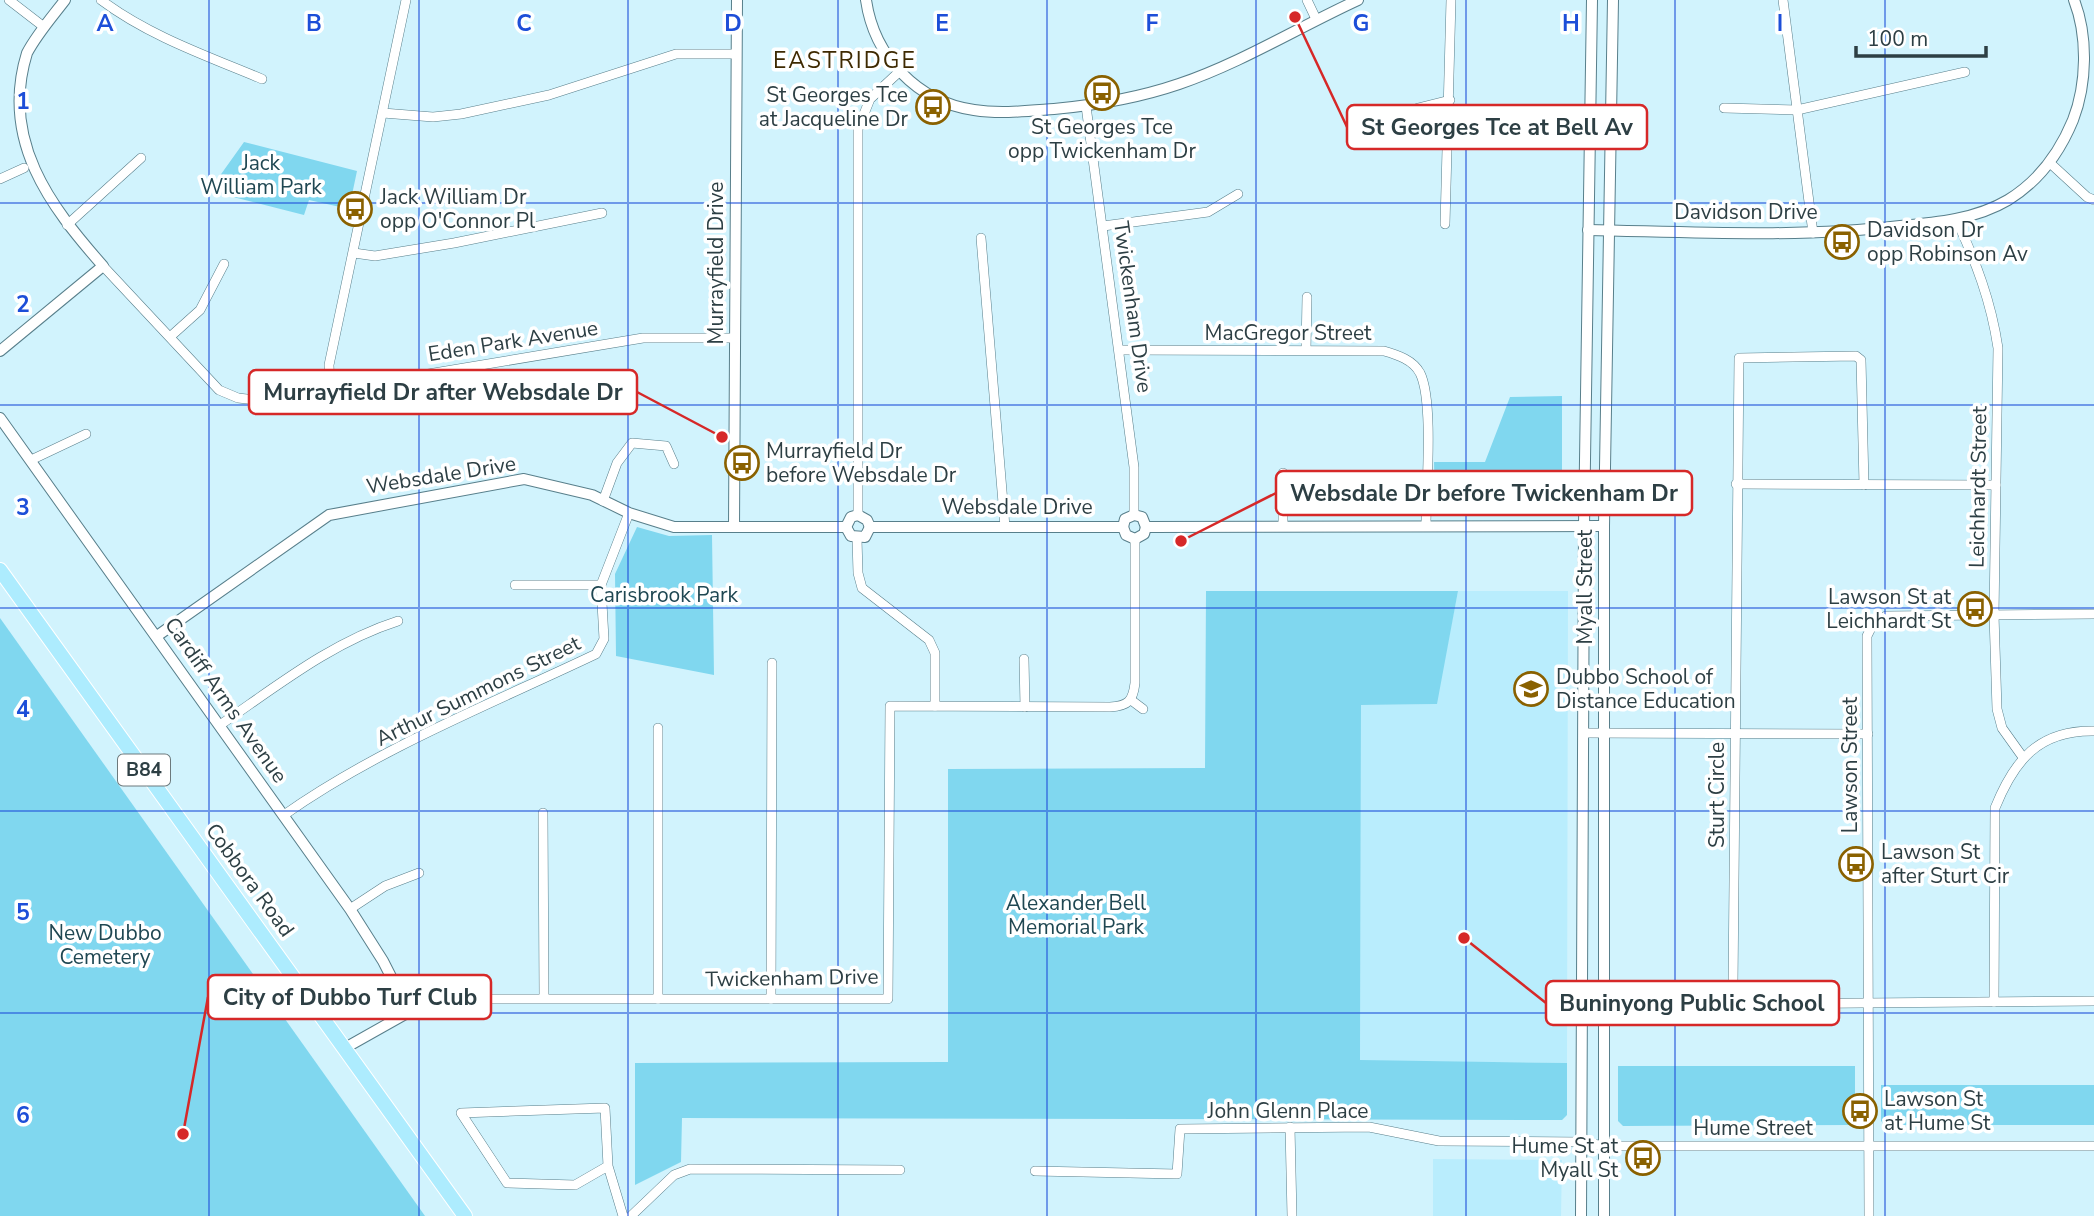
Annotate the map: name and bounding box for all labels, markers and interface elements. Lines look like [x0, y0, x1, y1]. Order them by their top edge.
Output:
text: A [96, 8, 114, 39]
text: B [306, 8, 322, 39]
text: C [516, 8, 532, 39]
text: D [724, 8, 742, 39]
text: E [935, 8, 949, 39]
text: F [1146, 8, 1159, 39]
text: G [1353, 8, 1369, 39]
text: H [1562, 8, 1580, 39]
text: I [1777, 8, 1783, 39]
scale bar [1856, 14, 1986, 58]
text: 100 m [1867, 25, 1928, 53]
district label: EASTRIDGE [773, 45, 917, 76]
bus stop icon: St Georges Tce opp Twickenham Dr [1083, 74, 1121, 112]
place label: St Georges Tce at Jacqueline Dr [759, 81, 908, 133]
text: 1 [16, 86, 30, 117]
bus stop icon: St Georges Tce at Jacqueline Dr [914, 88, 952, 126]
callout: St Georges Tce at Bell Av [1347, 105, 1647, 149]
text: St Georges Tce at Bell Av [1361, 112, 1634, 143]
place label: St Georges Tce opp Twickenham Dr [1008, 113, 1196, 165]
park label: Jack William Park [200, 149, 322, 201]
street label: Murrayfield Drive [702, 181, 730, 345]
place label: Jack William Dr opp O'Connor Pl [379, 183, 536, 235]
bus stop icon: Jack William Dr opp O'Connor Pl [336, 190, 374, 228]
street label: Davidson Drive [1674, 198, 1818, 226]
place label: Davidson Dr opp Robinson Av [1867, 216, 2028, 268]
street label: Twickenham Drive [1107, 219, 1159, 395]
bus stop icon: Davidson Dr opp Robinson Av [1823, 223, 1861, 261]
text: 2 [16, 289, 30, 320]
street label: Eden Park Avenue [426, 314, 600, 368]
street label: MacGregor Street [1205, 319, 1372, 347]
callout: Murrayfield Dr after Websdale Dr [249, 370, 637, 414]
text: Murrayfield Dr after Websdale Dr [263, 377, 623, 408]
street label: Leichhardt Street [1963, 405, 1993, 568]
place label: Murrayfield Dr before Websdale Dr [766, 437, 957, 489]
bus stop icon: Murrayfield Dr before Websdale Dr [723, 444, 761, 482]
street label: Websdale Drive [364, 449, 518, 501]
callout: Websdale Dr before Twickenham Dr [1276, 471, 1692, 515]
text: Websdale Dr before Twickenham Dr [1290, 478, 1678, 509]
text: 3 [16, 492, 30, 523]
street label: Websdale Drive [941, 493, 1093, 521]
street label: Myall Street [1571, 529, 1599, 644]
park label: Carisbrook Park [590, 581, 739, 609]
place label: Lawson St at Leichhardt St [1826, 583, 1952, 635]
bus stop icon: Lawson St at Leichhardt St [1956, 590, 1994, 628]
street label: Cardiff Arms Avenue [158, 612, 294, 788]
street label: Arthur Summons Street [371, 629, 586, 753]
place label: Dubbo School of Distance Education [1556, 663, 1736, 715]
school or university icon: Dubbo School of Distance Education [1512, 670, 1550, 708]
text: 4 [16, 694, 30, 725]
street label: Lawson Street [1836, 696, 1864, 833]
street label: Sturt Circle [1703, 742, 1731, 848]
road number: B84 [118, 754, 170, 786]
street label: Cobbora Road [199, 818, 301, 942]
place label: Lawson St after Sturt Cir [1881, 838, 2010, 890]
bus stop icon: Lawson St after Sturt Cir [1837, 845, 1875, 883]
park label: Alexander Bell Memorial Park [1006, 889, 1147, 941]
text: 5 [16, 897, 30, 928]
park label: New Dubbo Cemetery [48, 919, 162, 971]
street label: Twickenham Drive [705, 962, 879, 994]
callout: City of Dubbo Turf Club [208, 975, 491, 1019]
callout: Buninyong Public School [1546, 981, 1839, 1025]
text: City of Dubbo Turf Club [223, 982, 477, 1013]
text: Buninyong Public School [1559, 988, 1825, 1019]
place label: Lawson St at Hume St [1884, 1085, 1991, 1137]
bus stop icon: Lawson St at Hume St [1841, 1092, 1879, 1130]
street label: John Glenn Place [1207, 1097, 1368, 1125]
text: 6 [16, 1100, 30, 1131]
street label: Hume Street [1693, 1114, 1813, 1142]
place label: Hume St at Myall St [1512, 1132, 1619, 1184]
bus stop icon: Hume St at Myall St [1624, 1139, 1662, 1177]

